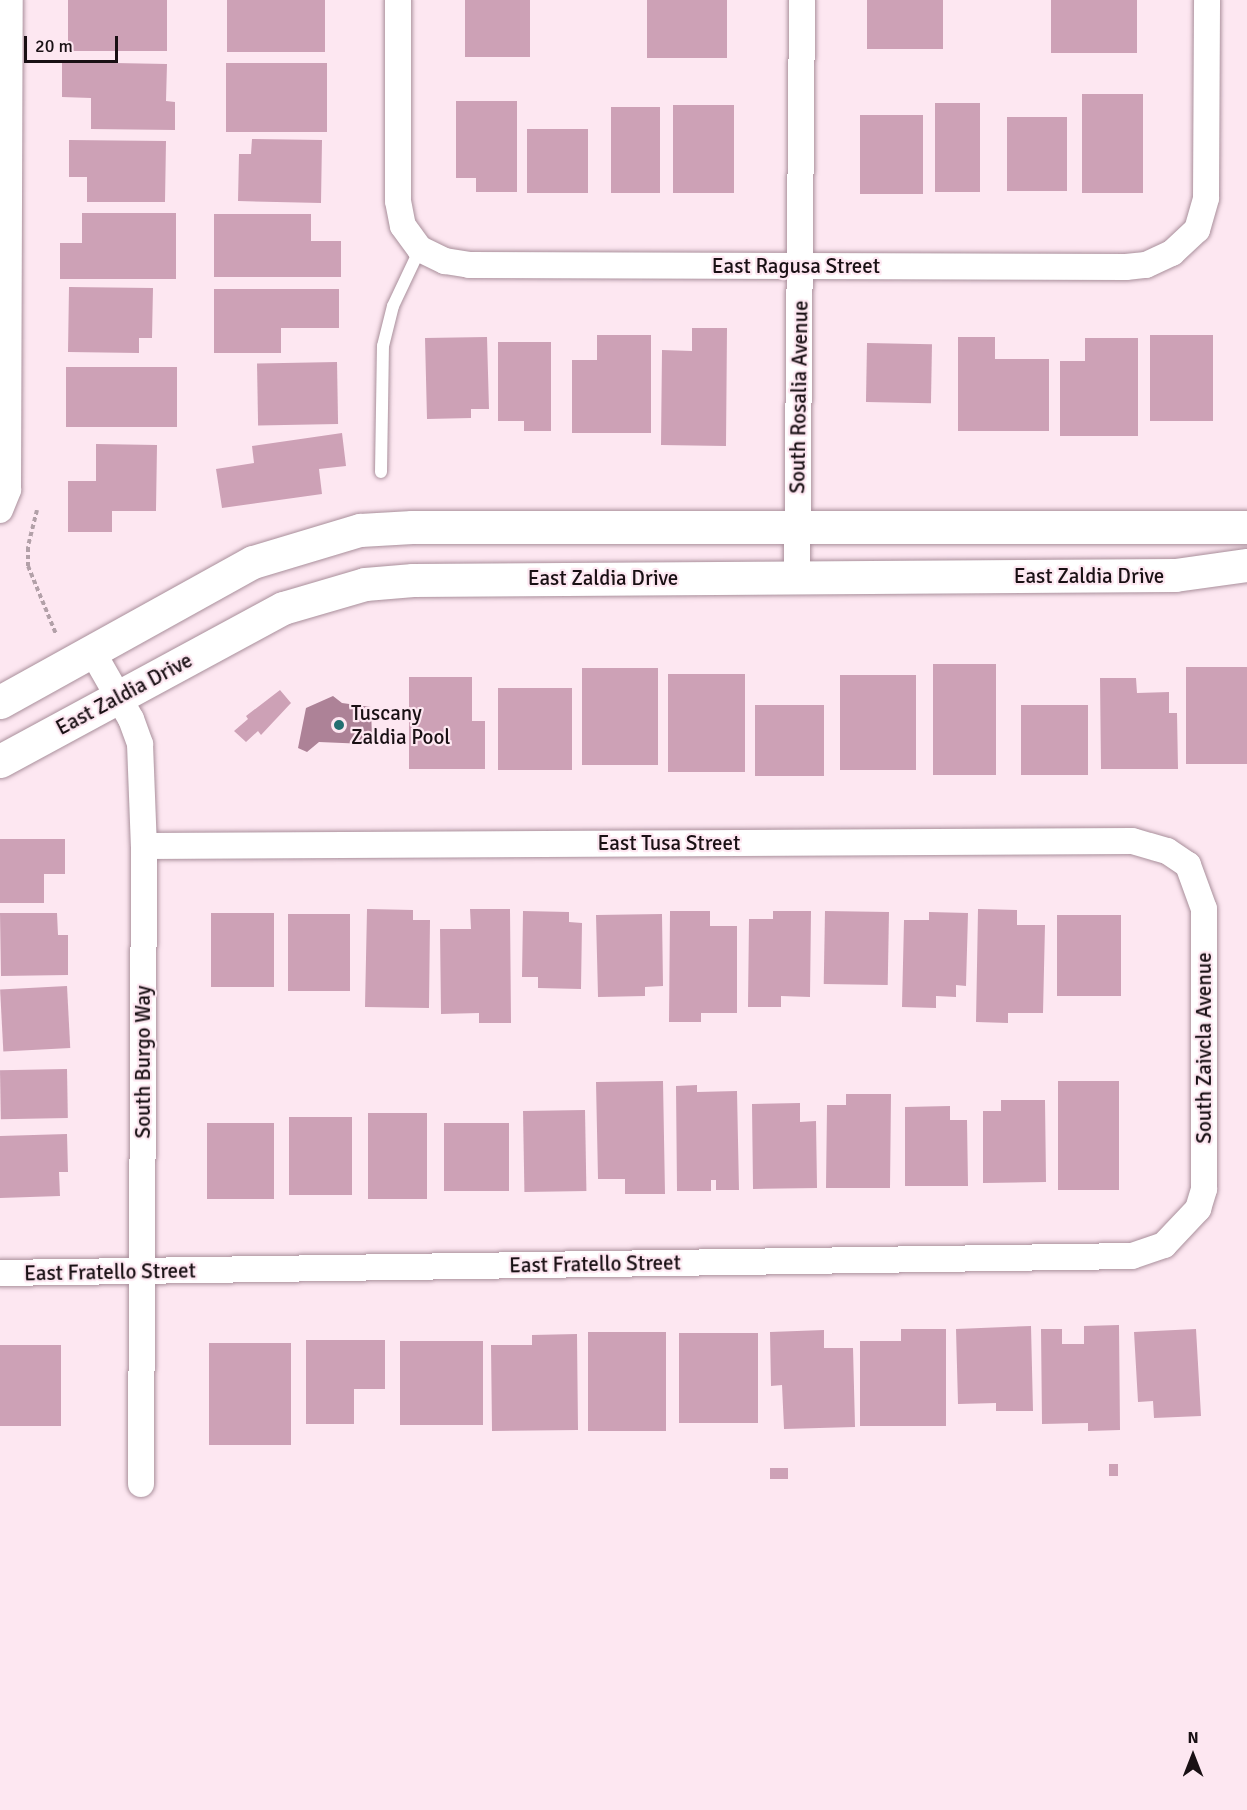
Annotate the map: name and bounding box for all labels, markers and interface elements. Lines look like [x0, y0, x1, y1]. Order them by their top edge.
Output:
scale bar [27, 24, 122, 62]
text: 20 m [35, 35, 73, 57]
street label: East Ragusa Street [712, 253, 880, 279]
street label: South Rosalia Avenue [785, 300, 813, 494]
street label: East Zaldia Drive [1014, 563, 1164, 589]
street label: East Zaldia Drive [528, 565, 678, 591]
street label: East Zaldia Drive [52, 648, 196, 740]
place label: Tuscany Zaldia Pool [351, 700, 451, 750]
marker: Tuscany Zaldia Pool [332, 718, 346, 732]
street label: East Tusa Street [598, 830, 740, 856]
street label: South Zaivcla Avenue [1191, 952, 1217, 1144]
street label: South Burgo Way [130, 985, 156, 1139]
street label: East Fratello Street [509, 1250, 681, 1278]
street label: East Fratello Street [24, 1258, 196, 1286]
north arrow [1163, 1726, 1223, 1786]
text: N [1187, 1728, 1199, 1748]

